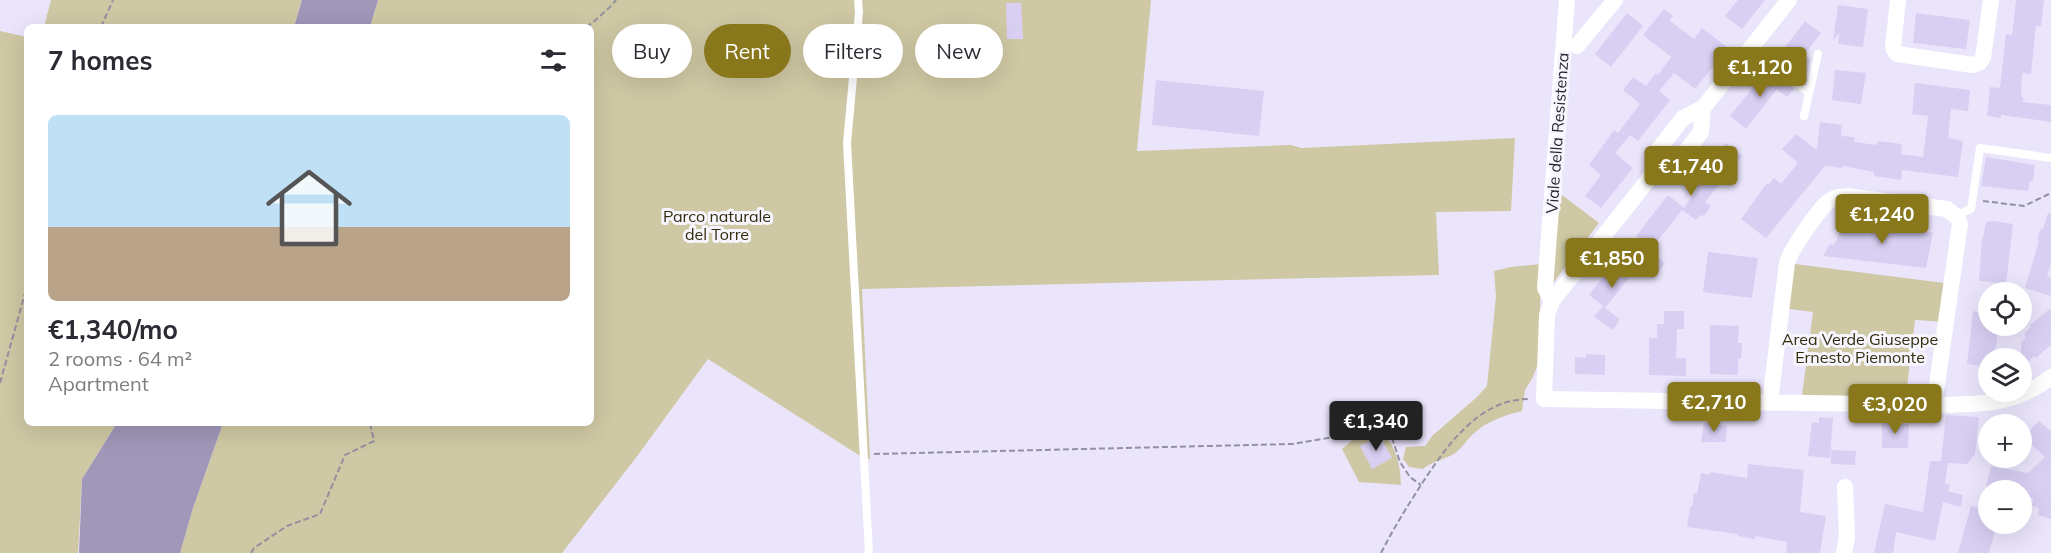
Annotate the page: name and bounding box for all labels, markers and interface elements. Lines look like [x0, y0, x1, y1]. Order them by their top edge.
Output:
chip: Buy [612, 24, 692, 78]
chip: Rent [704, 24, 791, 78]
chip: Filters [803, 24, 903, 78]
chip: New [915, 24, 1003, 78]
text: 7 homes [48, 44, 152, 77]
icon: filters [537, 44, 570, 77]
pin: €1,120 [1711, 47, 1809, 98]
street label: Viale della Resistenza [1541, 52, 1573, 214]
text: €1,120 [1728, 54, 1792, 79]
pin: €1,740 [1642, 146, 1740, 197]
text: €1,740 [1659, 153, 1723, 178]
icon: home [255, 154, 363, 262]
pin: €1,240 [1833, 194, 1931, 245]
text: €1,240 [1850, 201, 1914, 226]
park label: Parco naturale del Torre [663, 206, 771, 244]
pin: €1,850 [1563, 238, 1661, 289]
text: €1,850 [1580, 245, 1644, 270]
map controls [1978, 282, 2032, 534]
button: locate [1978, 282, 2032, 336]
text: €1,340/mo [48, 313, 178, 346]
park label: Area Verde Giuseppe Ernesto Piemonte [1782, 329, 1938, 367]
text: 2 rooms · 64 m² [48, 346, 192, 371]
button: layers [1978, 348, 2032, 402]
text: Apartment [48, 371, 149, 396]
pin: €2,710 [1665, 382, 1763, 433]
pin: €3,020 [1846, 384, 1944, 435]
text: €2,710 [1682, 389, 1746, 414]
text: €3,020 [1863, 391, 1927, 416]
pin: €1,340 [1327, 401, 1425, 452]
text: €1,340 [1344, 408, 1408, 433]
button: + [1978, 414, 2032, 468]
button: − [1978, 480, 2032, 534]

